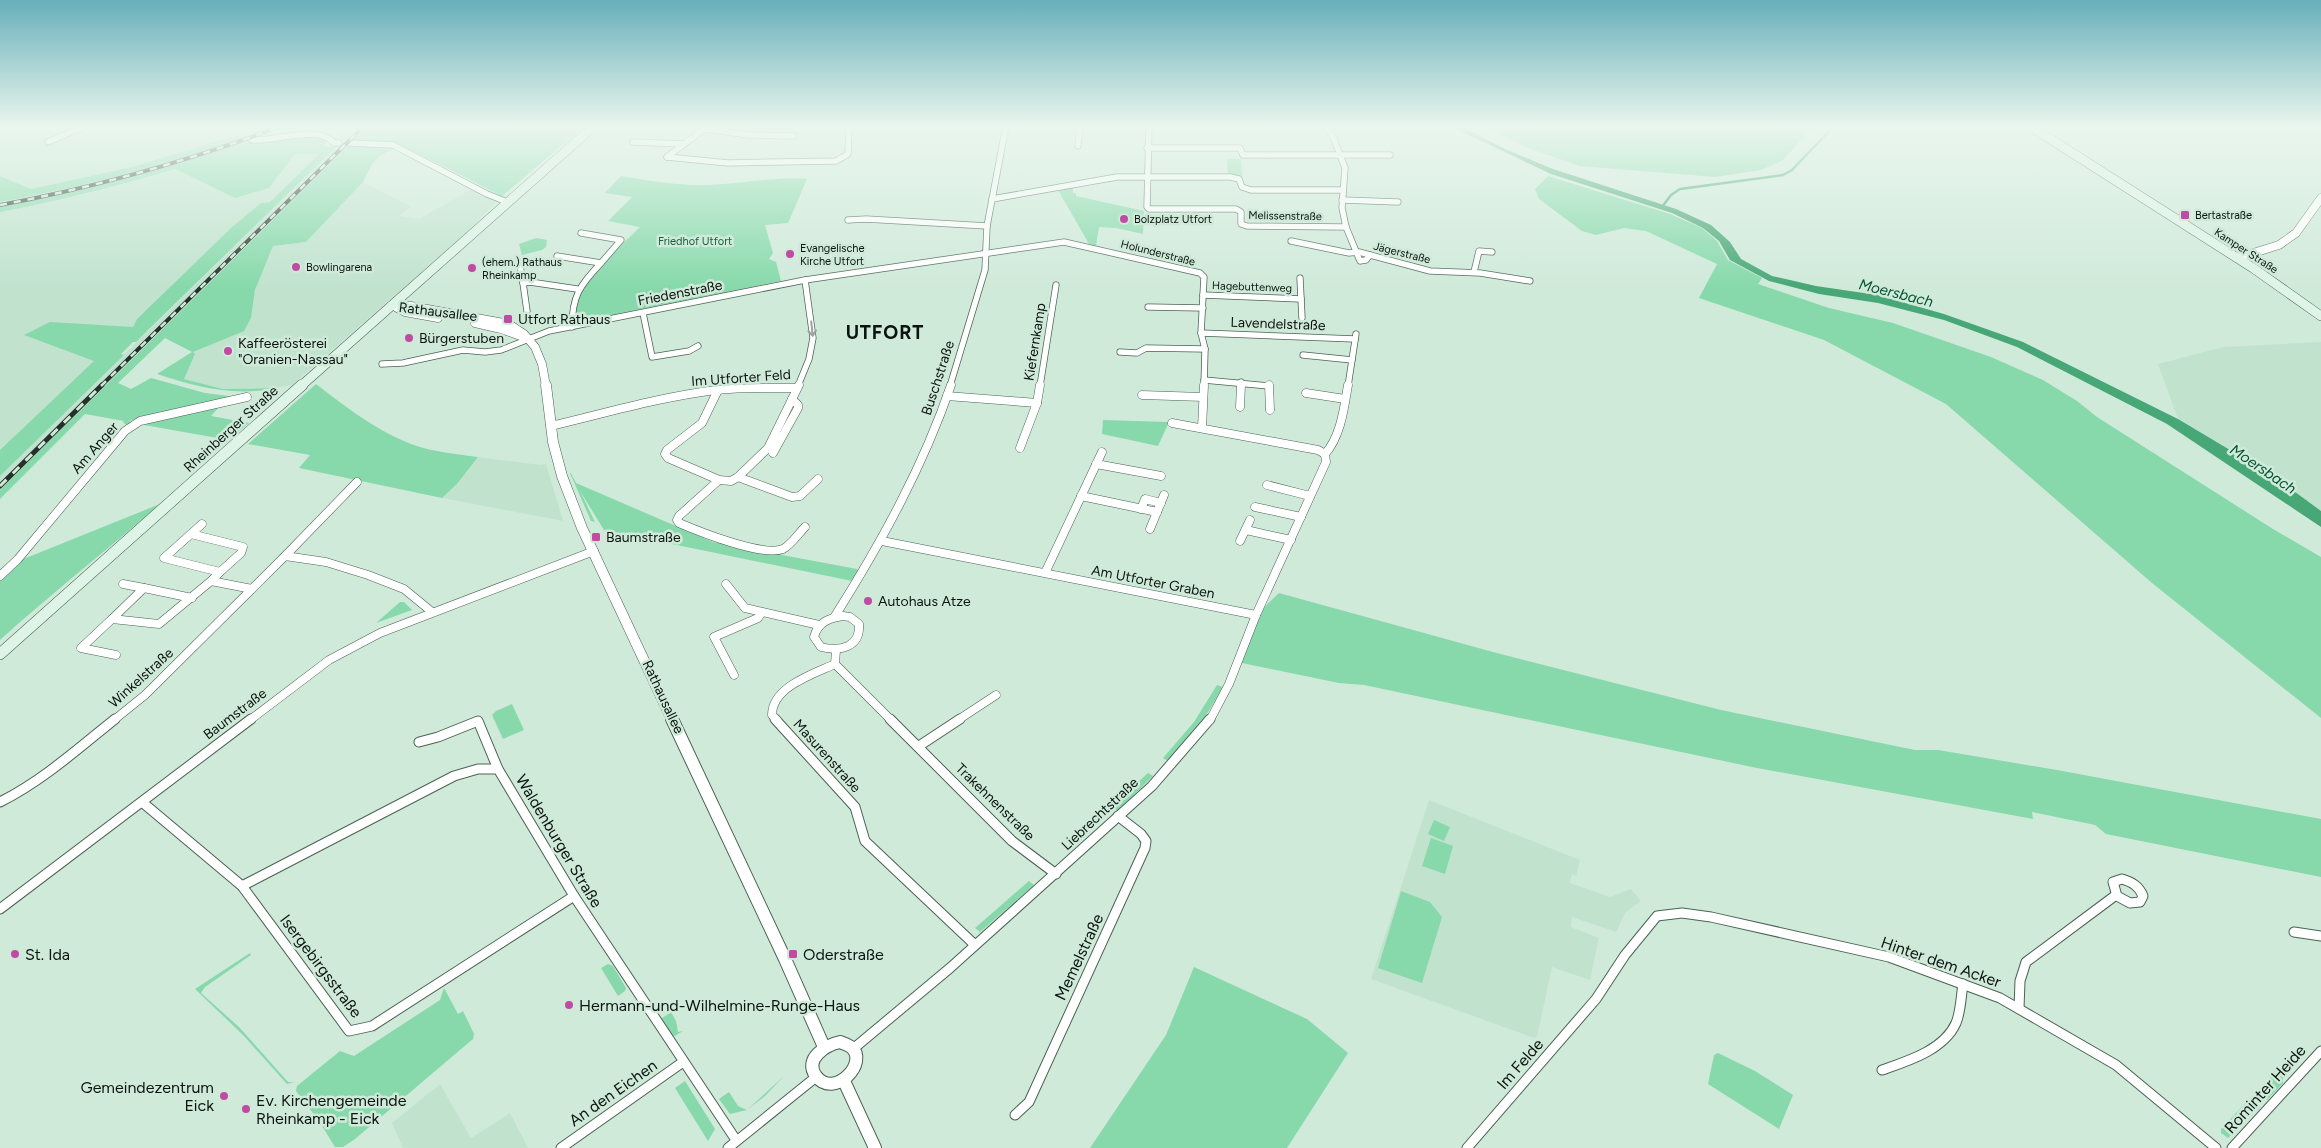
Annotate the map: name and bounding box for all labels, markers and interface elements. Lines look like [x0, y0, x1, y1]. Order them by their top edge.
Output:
street label: Melissenstraße [1248, 209, 1322, 223]
marker: Bertastraße [2179, 209, 2191, 221]
place label: Bertastraße [2195, 209, 2252, 222]
marker: Bolzplatz Utfort [1118, 213, 1130, 225]
place label: Bolzplatz Utfort [1134, 213, 1212, 226]
street label: Kamper Straße [2212, 226, 2280, 276]
park label: Friedhof Utfort [658, 235, 732, 248]
street label: Holunderstraße [1119, 237, 1197, 269]
street label: Jägerstraße [1372, 240, 1432, 266]
place label: Evangelische Kirche Utfort [800, 242, 865, 268]
marker: Evangelische Kirche Utfort [784, 248, 796, 260]
place label: (ehem.) Rathaus Rheinkamp [482, 256, 562, 282]
marker: Bowlingarena [290, 261, 302, 273]
place label: Bowlingarena [306, 261, 372, 274]
marker: (ehem.) Rathaus Rheinkamp [466, 262, 478, 274]
water label: Moersbach [1857, 275, 1935, 311]
street label: Friedenstraße [636, 276, 724, 310]
street label: Hagebuttenweg [1212, 279, 1292, 295]
street label: Rathausallee [398, 299, 479, 325]
street label: Kiefernkamp [1020, 302, 1050, 382]
place label: Utfort Rathaus [518, 311, 610, 328]
marker: Utfort Rathaus [502, 313, 514, 325]
street label: Lavendelstraße [1230, 314, 1326, 334]
one-way arrow [807, 320, 817, 336]
district label: UTFORT [846, 321, 924, 344]
place label: Bürgerstuben [419, 330, 504, 347]
marker: Bürgerstuben [403, 332, 415, 344]
place label: Kaffeerösterei "Oranien-Nassau" [238, 335, 348, 368]
street label: Buschstraße [918, 338, 958, 417]
marker: Kaffeerösterei "Oranien-Nassau" [222, 345, 234, 357]
street label: Im Utforter Feld [691, 366, 791, 390]
street label: Rheinberger Straße [180, 382, 282, 476]
street label: Am Anger [68, 419, 122, 477]
water label: Moersbach [2227, 440, 2299, 498]
place label: Baumstraße [606, 529, 681, 546]
marker: Baumstraße [590, 531, 602, 543]
street label: Am Utforter Graben [1090, 562, 1216, 602]
place label: Autohaus Atze [878, 593, 971, 610]
marker: Autohaus Atze [862, 595, 874, 607]
street label: Winkelstraße [105, 644, 177, 711]
street label: Rathausallee [639, 658, 688, 737]
street label: Baumstraße [200, 685, 270, 743]
street label: Masurenstraße [790, 716, 865, 796]
street label: Trakehnenstraße [952, 760, 1038, 844]
street label: Waldenburger Straße [512, 771, 606, 911]
street label: Liebrechtstraße [1058, 774, 1142, 854]
street label: Isergebirgsstraße [276, 911, 366, 1022]
street label: Memelstraße [1051, 911, 1107, 1003]
street label: Hinter dem Acker [1879, 933, 2004, 992]
place label: St. Ida [25, 945, 70, 964]
place label: Oderstraße [803, 945, 884, 964]
marker: St. Ida [9, 948, 21, 960]
marker: Oderstraße [787, 948, 799, 960]
place label: Hermann-und-Wilhelmine-Runge-Haus [579, 996, 860, 1015]
marker: Hermann-und-Wilhelmine-Runge-Haus [563, 999, 575, 1011]
street label: Im Felde [1493, 1035, 1547, 1093]
street label: Rominter Heide [2220, 1041, 2310, 1137]
street label: An den Eichen [565, 1056, 661, 1130]
place label: Gemeindezentrum Eick [80, 1078, 214, 1115]
marker: Gemeindezentrum Eick [218, 1090, 230, 1102]
place label: Ev. Kirchengemeinde Rheinkamp - Eick [256, 1091, 407, 1128]
marker: Ev. Kirchengemeinde Rheinkamp - Eick [240, 1103, 252, 1115]

